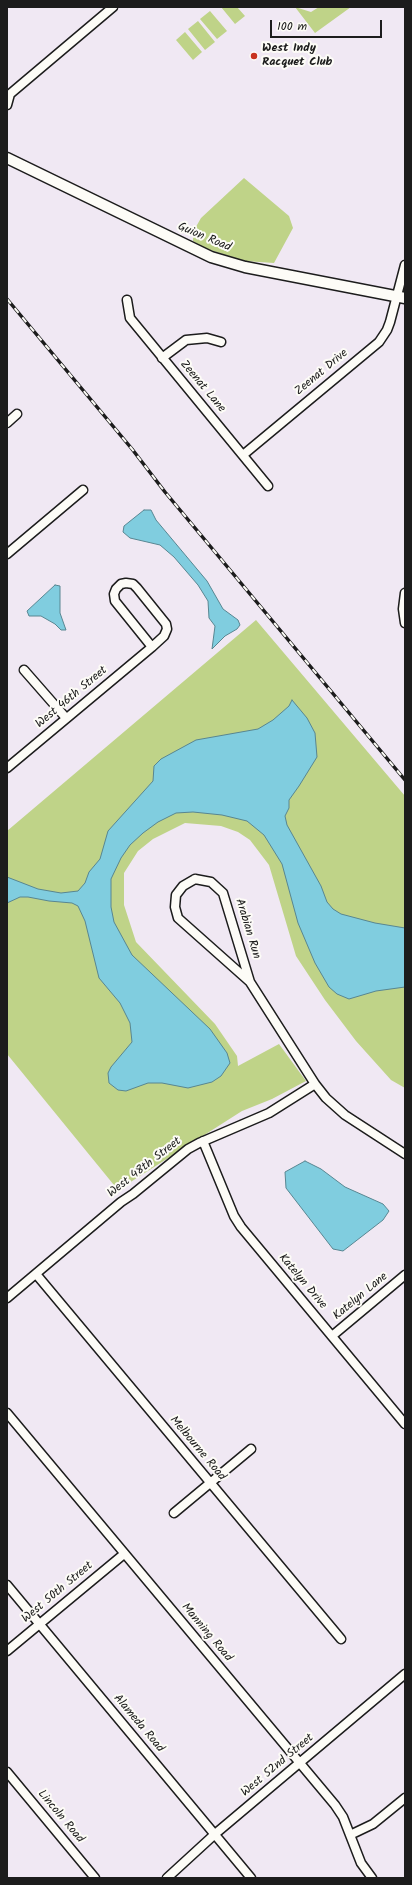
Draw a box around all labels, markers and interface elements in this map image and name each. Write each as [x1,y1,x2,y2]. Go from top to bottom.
scale bar [272,12,384,38]
text: 100 m [277,17,307,36]
place label: West Indy Racquet Club [262,42,332,70]
marker: West Indy Racquet Club [249,51,259,61]
street label: Guion Road [175,220,233,256]
street label: Zeenat Drive [293,347,351,399]
street label: Zeenat Lane [176,358,228,416]
street label: West 46th Street [33,664,111,732]
street label: Arabian Run [231,897,263,961]
street label: West 48th Street [105,1135,185,1201]
street label: Katelyn Drive [275,1251,329,1313]
street label: Katelyn Lane [331,1270,391,1324]
street label: Melbourne Road [166,1414,228,1484]
street label: West 50th Street [20,1559,96,1627]
street label: Manning Road [177,1601,235,1665]
street label: Alameda Road [110,1692,166,1756]
street label: West 52nd Street [239,1731,317,1801]
street label: Lincoln Road [34,1788,86,1846]

